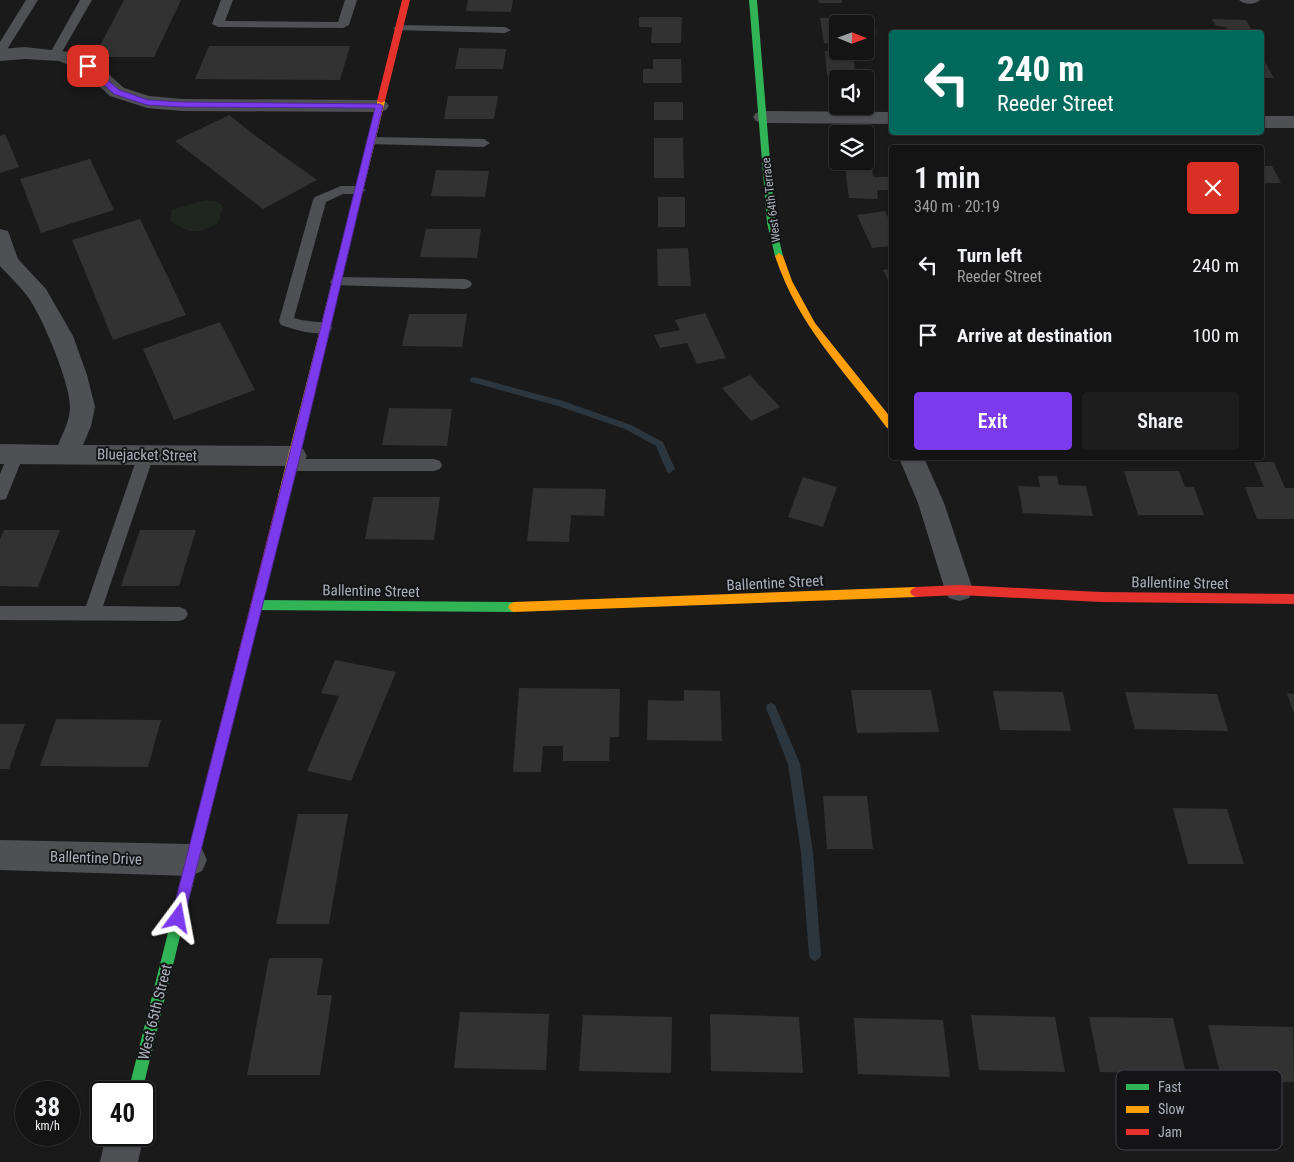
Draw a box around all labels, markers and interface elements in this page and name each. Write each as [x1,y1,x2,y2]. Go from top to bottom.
north arrow [829,15,874,60]
map controls [829,15,874,170]
pin [67,45,109,87]
text: 240 m [997,49,1084,90]
icon: left [914,50,979,115]
icon: arrive [74,52,102,80]
button: sound [829,70,874,115]
text: Reeder Street [997,91,1114,116]
button: layers [829,125,874,170]
street label: West 64th Terrace [759,156,783,243]
text: 1 min [914,160,980,195]
button: close [1187,162,1239,214]
text: 340 m · 20:19 [914,197,1000,216]
text: Turn left [957,244,1022,267]
icon: left [914,251,942,279]
text: 240 m [1192,254,1239,277]
text: Reeder Street [957,267,1042,286]
icon: arrive [914,321,942,349]
text: Arrive at destination [957,324,1112,347]
text: 100 m [1192,324,1239,347]
button: Exit [914,392,1072,450]
button: Share [1082,392,1239,450]
street label: Bluejacket Street [97,445,197,465]
street label: Ballentine Street [726,571,824,595]
street label: Ballentine Street [1131,573,1229,593]
street label: Ballentine Street [322,581,420,601]
street label: Ballentine Drive [50,847,142,869]
position arrow [151,891,203,943]
street label: West 65th Street [134,962,176,1062]
legend [1116,1070,1282,1150]
text: Fast [1158,1079,1182,1095]
speed limit sign: 40 [90,1081,155,1146]
text: 38 [35,1093,60,1122]
text: Slow [1158,1101,1185,1117]
text: km/h [35,1119,60,1133]
text: Jam [1158,1124,1182,1140]

